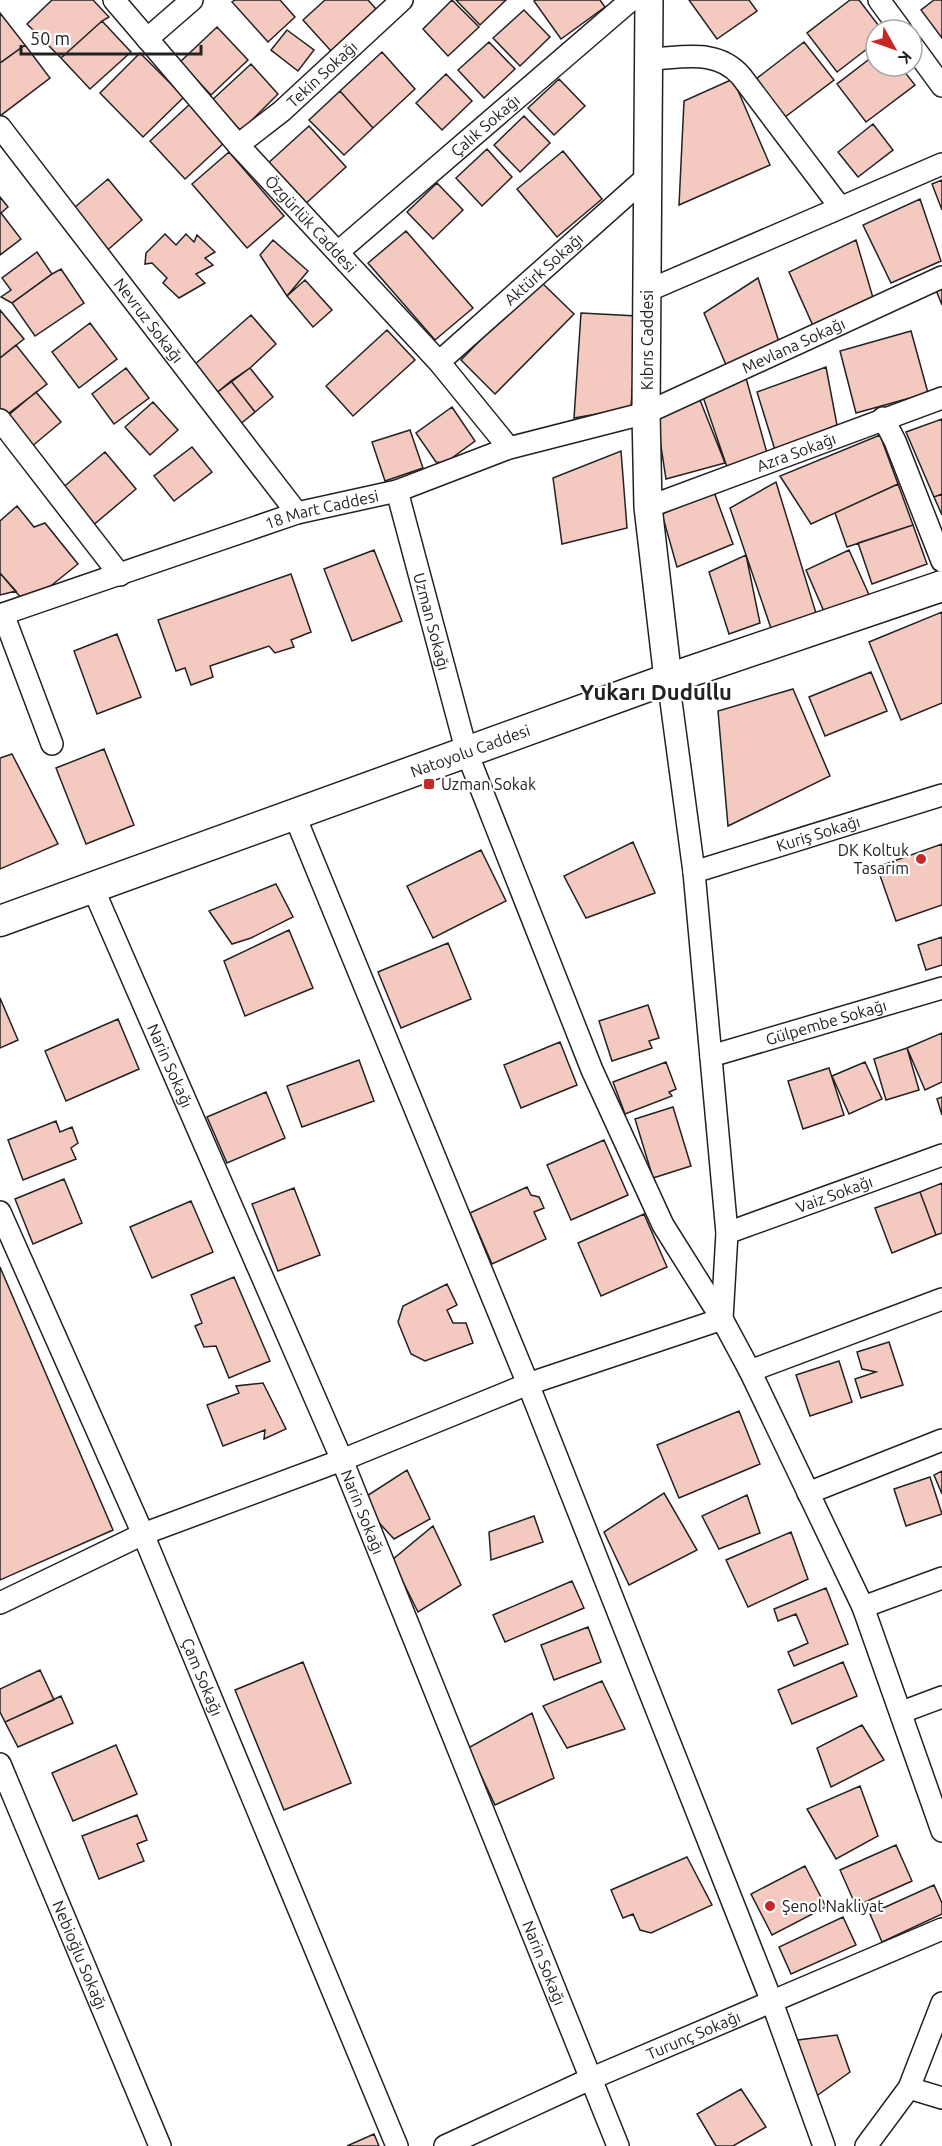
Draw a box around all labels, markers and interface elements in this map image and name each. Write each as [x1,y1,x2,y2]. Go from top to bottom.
scale bar [21,18,201,56]
north arrow [864,18,924,78]
text: 50 m [30,28,70,48]
street label: Tekin Sokağı [283,37,361,111]
text: K [895,48,916,68]
street label: Çalık Sokağı [447,91,523,160]
street label: Özgürlük Caddesi [262,171,360,276]
street label: Aktürk Sokağı [501,229,587,309]
street label: Nevruz Sokağı [111,275,187,366]
street label: Kıbrıs Caddesi [638,290,656,390]
street label: Mevlana Sokağı [739,314,848,377]
street label: Azra Sokağı [754,429,838,475]
street label: 18 Mart Caddesi [263,486,380,532]
street label: Uzman Sokağı [410,571,453,672]
district label: Yukarı Dudullu [580,679,732,704]
street label: Natoyolu Caddesi [408,721,532,781]
place label: Uzman Sokak [441,775,536,793]
marker: Uzman Sokak [422,777,436,791]
street label: Kuriş Sokağı [774,812,862,855]
place label: DK Koltuk Tasarim [838,841,909,877]
marker: DK Koltuk Tasarim [914,852,928,866]
street label: Gülpembe Sokağı [764,996,889,1048]
street label: Narin Sokağı [144,1021,196,1110]
street label: Vaiz Sokağı [793,1172,875,1216]
street label: Narin Sokağı [338,1467,388,1557]
street label: Çam Sokağı [178,1635,226,1719]
place label: Şenol Nakliyat [782,1897,884,1915]
street label: Nebioğlu Sokağı [49,1898,111,2012]
marker: Şenol Nakliyat [763,1899,777,1913]
street label: Narin Sokağı [519,1918,569,2008]
street label: Turunç Sokağı [644,2007,743,2063]

